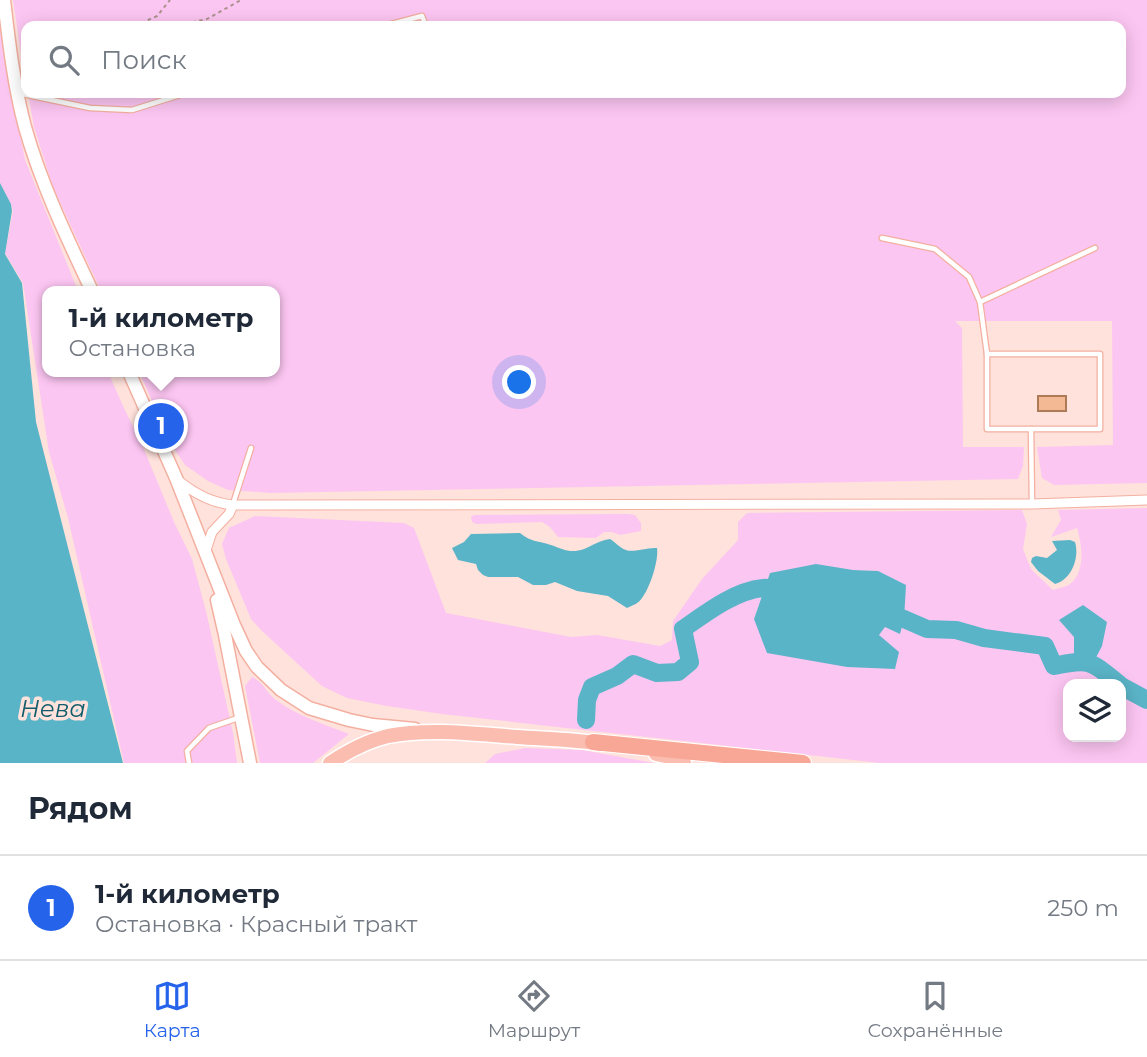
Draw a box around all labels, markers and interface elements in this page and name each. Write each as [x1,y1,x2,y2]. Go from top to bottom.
search box [21,21,1126,98]
icon: search [45,41,83,79]
text: Поиск [101,44,187,76]
popup [42,286,280,377]
text: 1-й километр [69,302,253,334]
text: Остановка [69,334,196,362]
your location [502,365,536,399]
pin: 1 [138,400,184,452]
map controls [1063,679,1126,742]
button: layers [1063,679,1126,742]
water label: Нева [20,694,86,723]
text: Рядом [28,790,133,827]
text: 1-й километр [95,878,280,910]
text: 1 [46,894,56,922]
text: 250 m [1047,894,1119,922]
text: Остановка · Красный тракт [95,910,418,938]
tab: Карта [144,977,200,1042]
tab: Маршрут [488,977,580,1042]
tab: Сохранённые [867,977,1003,1042]

